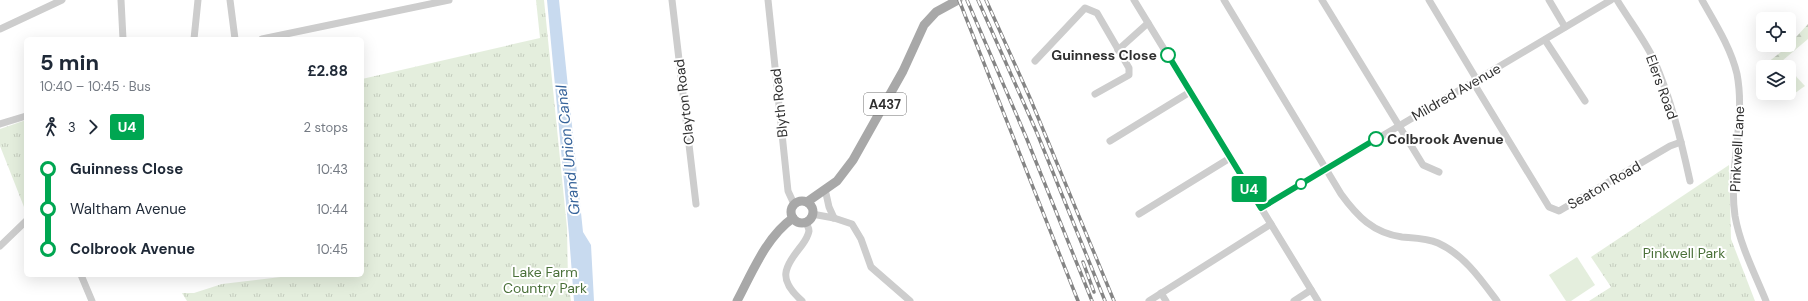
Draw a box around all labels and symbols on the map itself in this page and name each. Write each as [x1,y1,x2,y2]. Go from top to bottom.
place label: Guinness Close [1051,46,1157,64]
marker: Guinness Close [1160,47,1176,63]
street label: Elers Road [1642,52,1682,122]
street label: Clayton Road [670,58,698,146]
street label: Mildred Avenue [1408,59,1504,125]
street label: Blyth Road [766,68,792,138]
water label: Grand Union Canal [551,83,585,216]
road number: A437 [864,93,906,115]
street label: Pinkwell Lane [1726,106,1748,192]
place label: Colbrook Avenue [1387,130,1504,148]
marker: Colbrook Avenue [1368,131,1384,147]
street label: Seaton Road [1564,157,1644,213]
line badge: U4 [1231,176,1267,202]
unlabelled marker [1295,178,1307,190]
park label: Pinkwell Park [1643,244,1725,262]
park label: Lake Farm Country Park [503,263,587,297]

